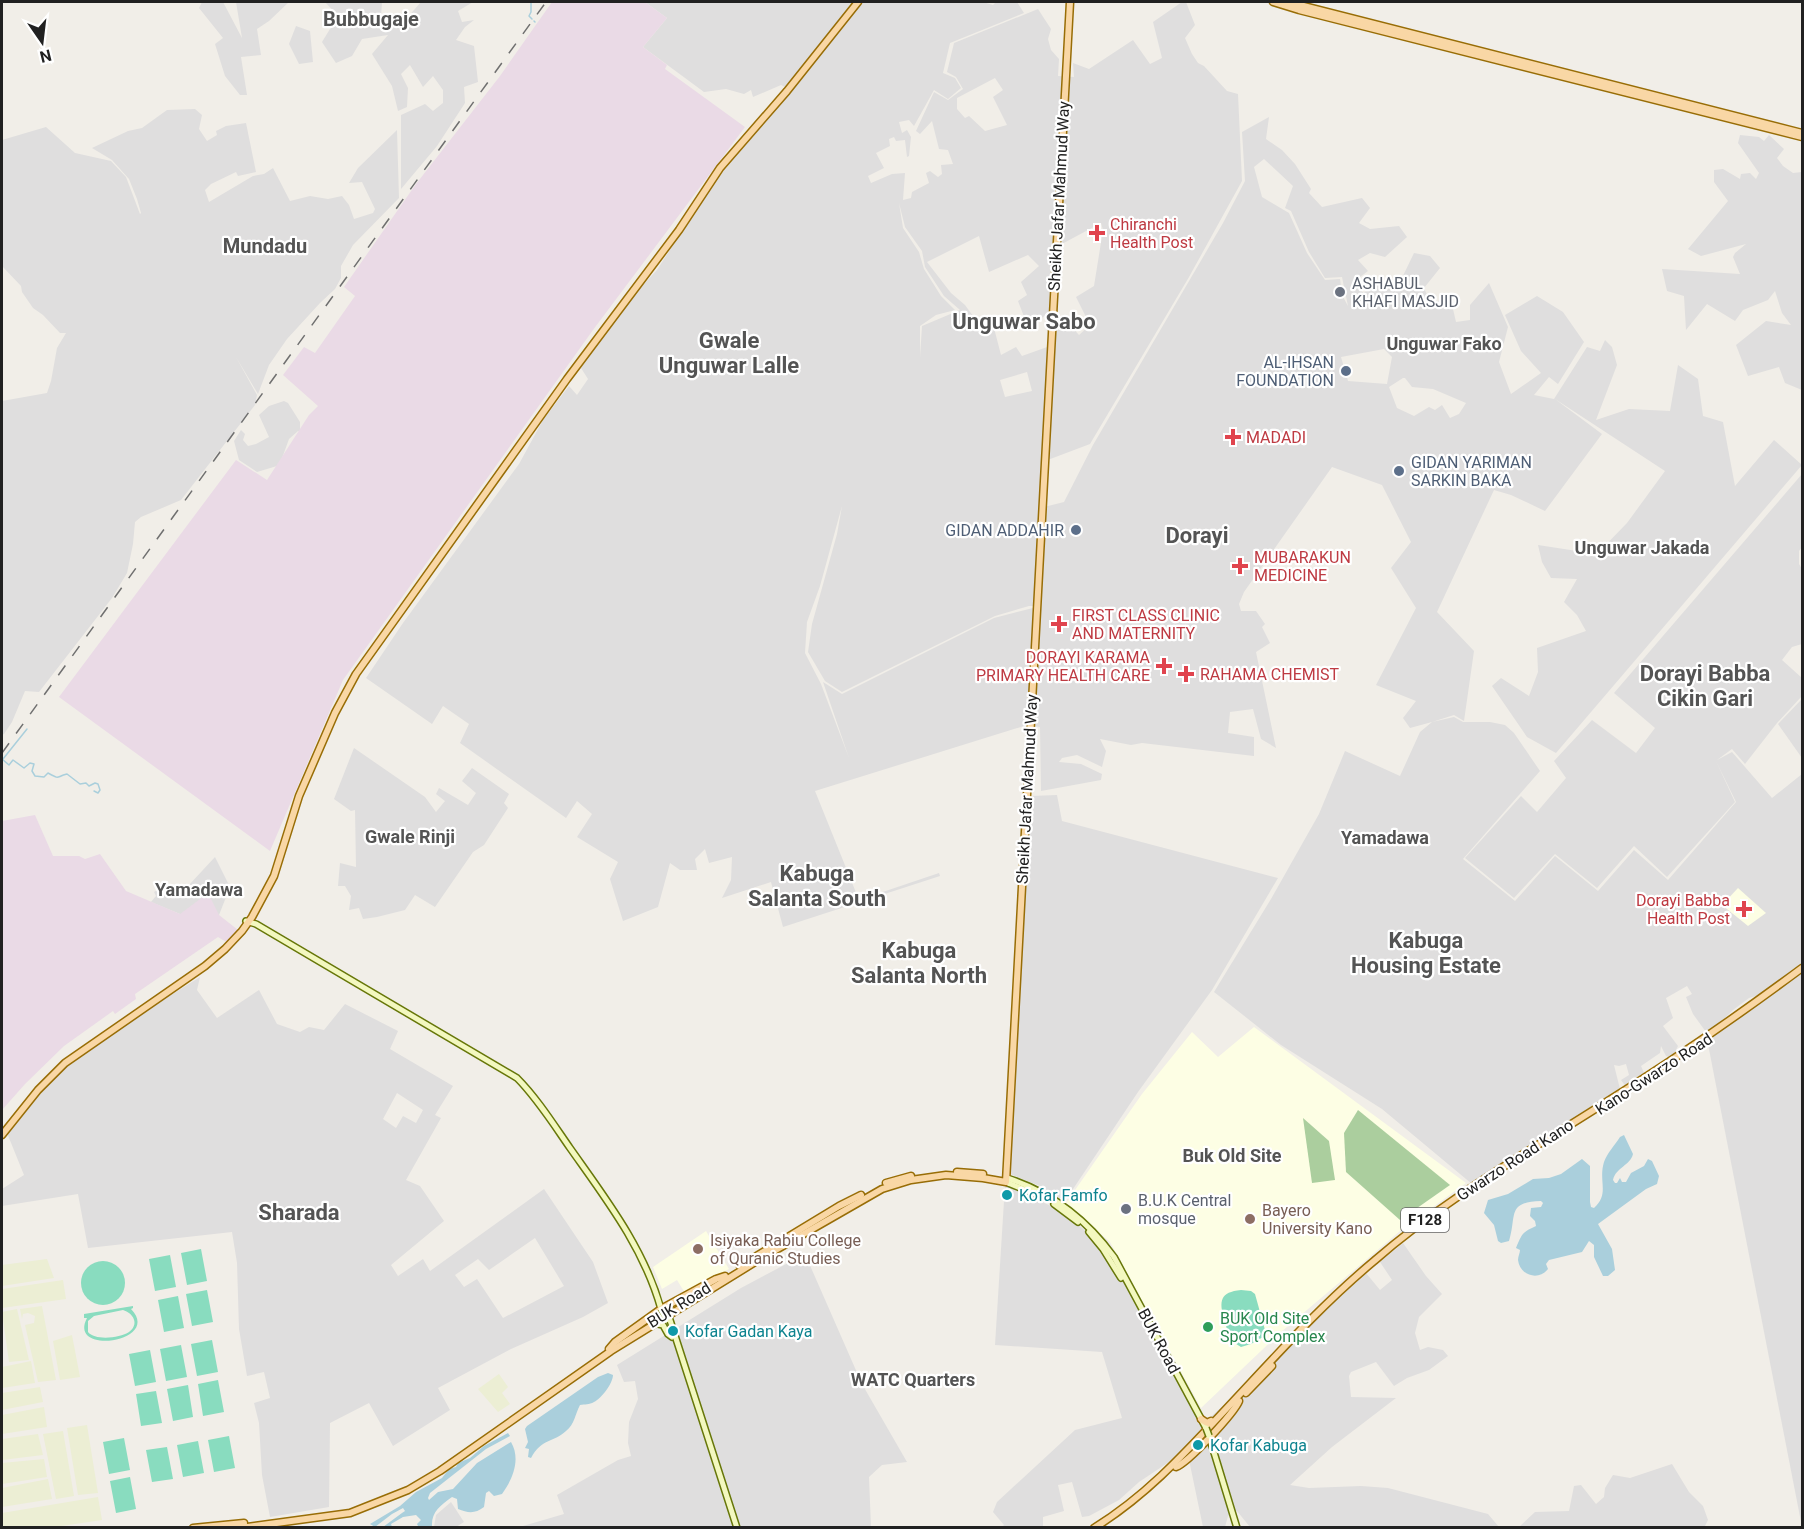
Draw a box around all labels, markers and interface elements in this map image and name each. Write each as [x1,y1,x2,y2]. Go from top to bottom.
district label: Bubbugaje [323,7,419,31]
north arrow [12,12,72,72]
text: N [38,45,53,67]
street label: Sheikh Jafar Mahmud Way [1045,100,1073,291]
place label: Chiranchi Health Post [1110,215,1193,252]
marker: Chiranchi Health Post [1088,224,1106,242]
district label: Mundadu [223,234,307,258]
place label: ASHABUL KHAFI MASJID [1352,274,1459,311]
marker: ASHABUL KHAFI MASJID [1333,285,1347,299]
district label: Unguwar Sabo [952,309,1096,334]
district label: Gwale Unguwar Lalle [659,328,799,378]
district label: Unguwar Fako [1386,333,1502,354]
place label: AL-IHSAN FOUNDATION [1236,353,1334,390]
marker: AL-IHSAN FOUNDATION [1339,364,1353,378]
marker: MADADI [1224,428,1242,446]
place label: MADADI [1246,428,1306,447]
place label: GIDAN YARIMAN SARKIN BAKA [1411,453,1532,490]
marker: GIDAN YARIMAN SARKIN BAKA [1392,464,1406,478]
place label: GIDAN ADDAHIR [945,521,1064,540]
marker: GIDAN ADDAHIR [1069,523,1083,537]
district label: Dorayi [1166,523,1228,548]
district label: Unguwar Jakada [1575,537,1710,558]
place label: MUBARAKUN MEDICINE [1254,548,1351,585]
marker: MUBARAKUN MEDICINE [1231,557,1249,575]
place label: FIRST CLASS CLINIC AND MATERNITY [1072,606,1220,643]
marker: FIRST CLASS CLINIC AND MATERNITY [1050,615,1068,633]
place label: DORAYI KARAMA PRIMARY HEALTH CARE [976,648,1151,685]
marker: DORAYI KARAMA PRIMARY HEALTH CARE [1155,657,1173,675]
district label: Dorayi Babba Cikin Gari [1640,661,1771,711]
marker: RAHAMA CHEMIST [1177,665,1195,683]
place label: RAHAMA CHEMIST [1200,665,1340,684]
street label: Sheikh Jafar Mahmud Way [1013,693,1041,884]
district label: Gwale Rinji [365,826,455,847]
district label: Yamadawa [1341,827,1429,848]
district label: Kabuga Salanta South [748,861,886,911]
district label: Yamadawa [155,879,243,900]
place label: Dorayi Babba Health Post [1636,891,1730,928]
marker: Dorayi Babba Health Post [1735,900,1753,918]
district label: Kabuga Housing Estate [1351,928,1501,978]
district label: Kabuga Salanta North [851,938,987,988]
street label: Kano-Gwarzo Road [1592,1029,1716,1119]
street label: Gwarzo Road Kano [1453,1115,1577,1205]
district label: Buk Old Site [1182,1145,1282,1166]
place label: Kofar Famfo [1019,1186,1108,1205]
marker: Kofar Famfo [1000,1188,1014,1202]
place label: B.U.K Central mosque [1138,1191,1231,1228]
district label: Sharada [258,1200,340,1225]
place label: Bayero University Kano [1262,1201,1372,1238]
marker: B.U.K Central mosque [1119,1202,1133,1216]
road number: F128 [1401,1208,1449,1232]
marker: Bayero University Kano [1243,1212,1257,1226]
place label: Isiyaka Rabiu College of Quranic Studies [710,1231,861,1268]
marker: Isiyaka Rabiu College of Quranic Studies [691,1242,705,1256]
street label: BUK Road [644,1278,714,1332]
street label: BUK Road [1134,1305,1184,1377]
place label: BUK Old Site Sport Complex [1220,1309,1326,1346]
marker: BUK Old Site Sport Complex [1201,1320,1215,1334]
place label: Kofar Gadan Kaya [685,1322,813,1341]
marker: Kofar Gadan Kaya [666,1324,680,1338]
district label: WATC Quarters [851,1369,975,1390]
place label: Kofar Kabuga [1210,1436,1307,1455]
marker: Kofar Kabuga [1191,1438,1205,1452]

